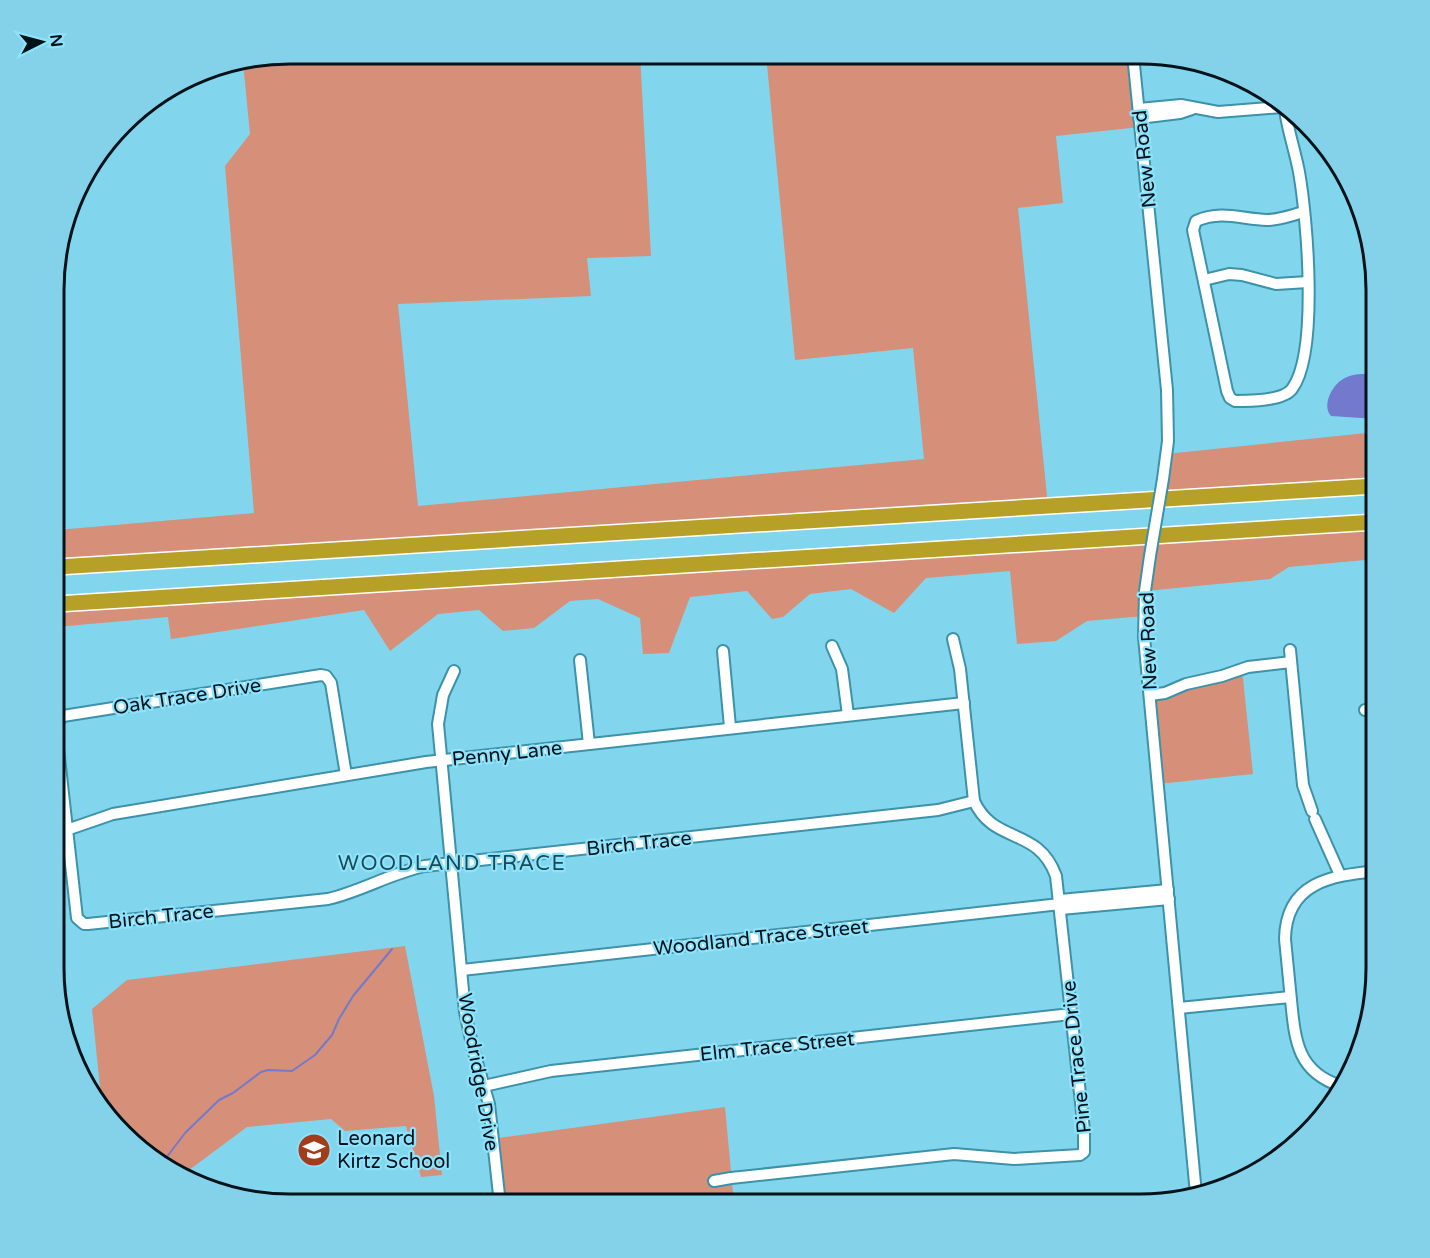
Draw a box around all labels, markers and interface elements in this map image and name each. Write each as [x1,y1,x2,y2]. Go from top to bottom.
north arrow [12,12,72,72]
text: N [45,33,67,48]
street label: New Road [1128,109,1162,209]
street label: New Road [1135,591,1163,691]
street label: Oak Trace Drive [111,673,263,721]
street label: Penny Lane [451,736,563,772]
street label: Birch Trace [585,827,693,861]
district label: WOODLAND TRACE [338,851,566,876]
street label: Birch Trace [107,900,215,934]
street label: Woodland Trace Street [652,915,870,961]
street label: Pine Trace Drive [1057,979,1097,1134]
street label: Woodridge Drive [452,991,504,1153]
street label: Elm Trace Street [699,1027,856,1067]
place label: Leonard Kirtz School [337,1127,450,1174]
school or university icon: Leonard Kirtz School [296,1132,332,1168]

